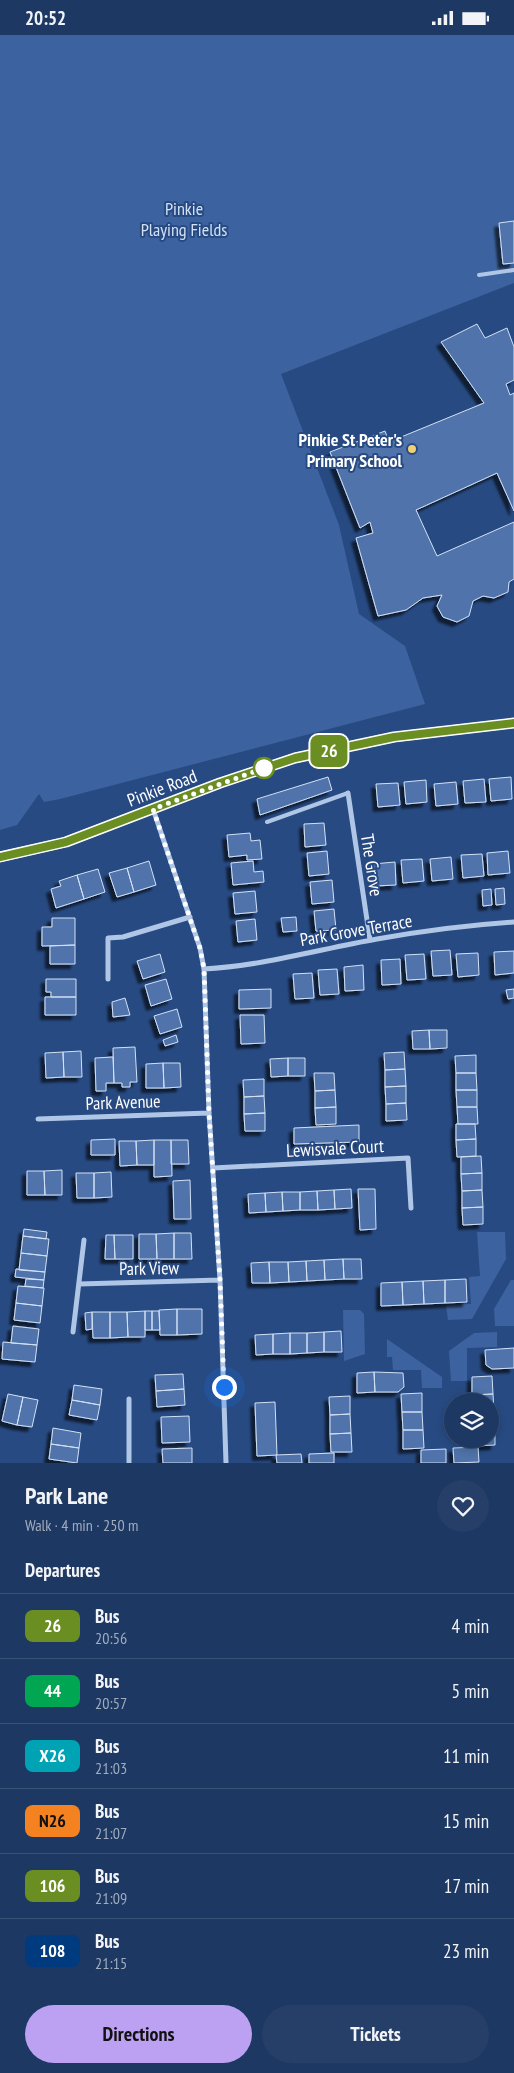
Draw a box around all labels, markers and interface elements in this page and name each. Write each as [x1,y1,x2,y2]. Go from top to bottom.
text: 20:52 [25,6,66,30]
park label: Pinkie Playing Fields [141,197,227,241]
place label: Pinkie St Peter's Primary School [299,428,403,472]
marker: Pinkie St Peter's Primary School [406,443,418,455]
line badge: 26 [306,735,352,767]
text: 26 [320,739,338,762]
unlabelled marker [253,757,275,779]
street label: Pinkie Road [124,764,200,812]
street label: The Grove [356,832,388,898]
street label: Park Grove Terrace [298,909,414,951]
street label: Park Avenue [85,1089,161,1115]
street label: Lewisvale Court [286,1134,385,1162]
street label: Park View [119,1256,179,1280]
your location [212,1375,237,1400]
map controls [444,1393,499,1448]
button: layers [444,1393,499,1448]
text: Park Lane [25,1480,108,1511]
button: heart [437,1480,489,1532]
text: Walk · 4 min · 250 m [25,1515,138,1535]
text: Departures [25,1558,100,1582]
text: Bus [95,1604,119,1628]
text: 26 [44,1614,61,1637]
text: 4 min [452,1614,489,1638]
text: 20:56 [95,1628,127,1648]
text: Bus [95,1669,119,1693]
text: 44 [44,1679,61,1702]
text: 5 min [452,1679,489,1703]
text: 20:57 [95,1693,127,1713]
text: Bus [95,1734,119,1758]
text: X26 [39,1744,66,1767]
text: 11 min [443,1744,489,1768]
text: 21:03 [95,1758,127,1778]
text: Bus [95,1799,119,1823]
text: N26 [39,1809,66,1832]
text: 15 min [443,1809,489,1833]
text: 21:07 [95,1823,127,1843]
text: Bus [95,1864,119,1888]
text: 106 [40,1874,65,1897]
text: 17 min [444,1874,489,1898]
text: 21:09 [95,1888,127,1908]
text: Bus [95,1929,119,1953]
text: 108 [40,1939,65,1962]
text: 23 min [443,1939,489,1963]
text: 21:15 [95,1953,127,1973]
button: Directions [25,2005,252,2063]
button: Tickets [262,2005,489,2063]

